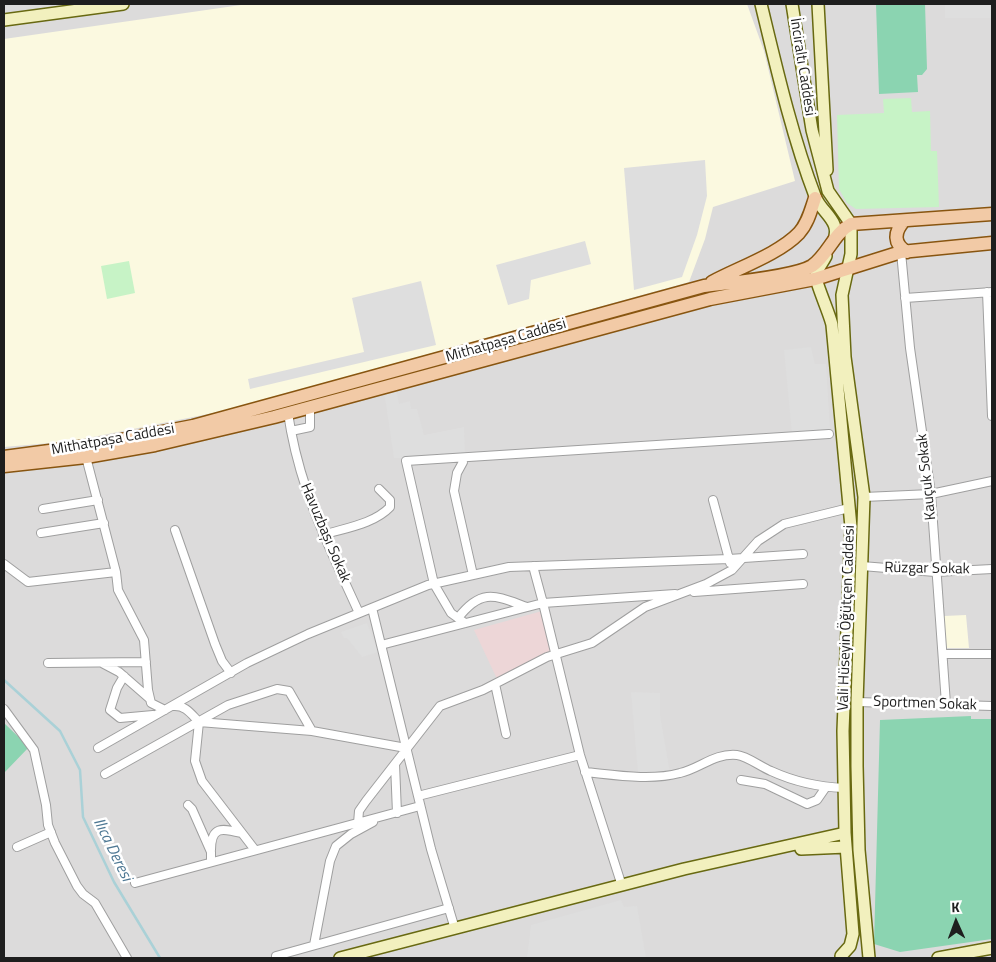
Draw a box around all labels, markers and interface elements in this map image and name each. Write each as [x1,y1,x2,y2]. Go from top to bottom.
street label: İnciraltı Caddesi [785,17,819,117]
street label: Mithatpaşa Caddesi [444,315,568,367]
street label: Mithatpaşa Caddesi [50,420,176,460]
street label: Kauçuk Sokak [914,433,940,521]
street label: Havuzbaşı Sokak [296,481,354,585]
street label: Vali Hüseyin Öğütçen Caddesi [835,525,859,711]
street label: Rüzgar Sokak [884,559,970,579]
street label: Sportmen Sokak [873,693,977,715]
water label: Ilıca Deresi [88,815,136,885]
text: K [951,896,960,917]
north arrow [931,897,981,947]

